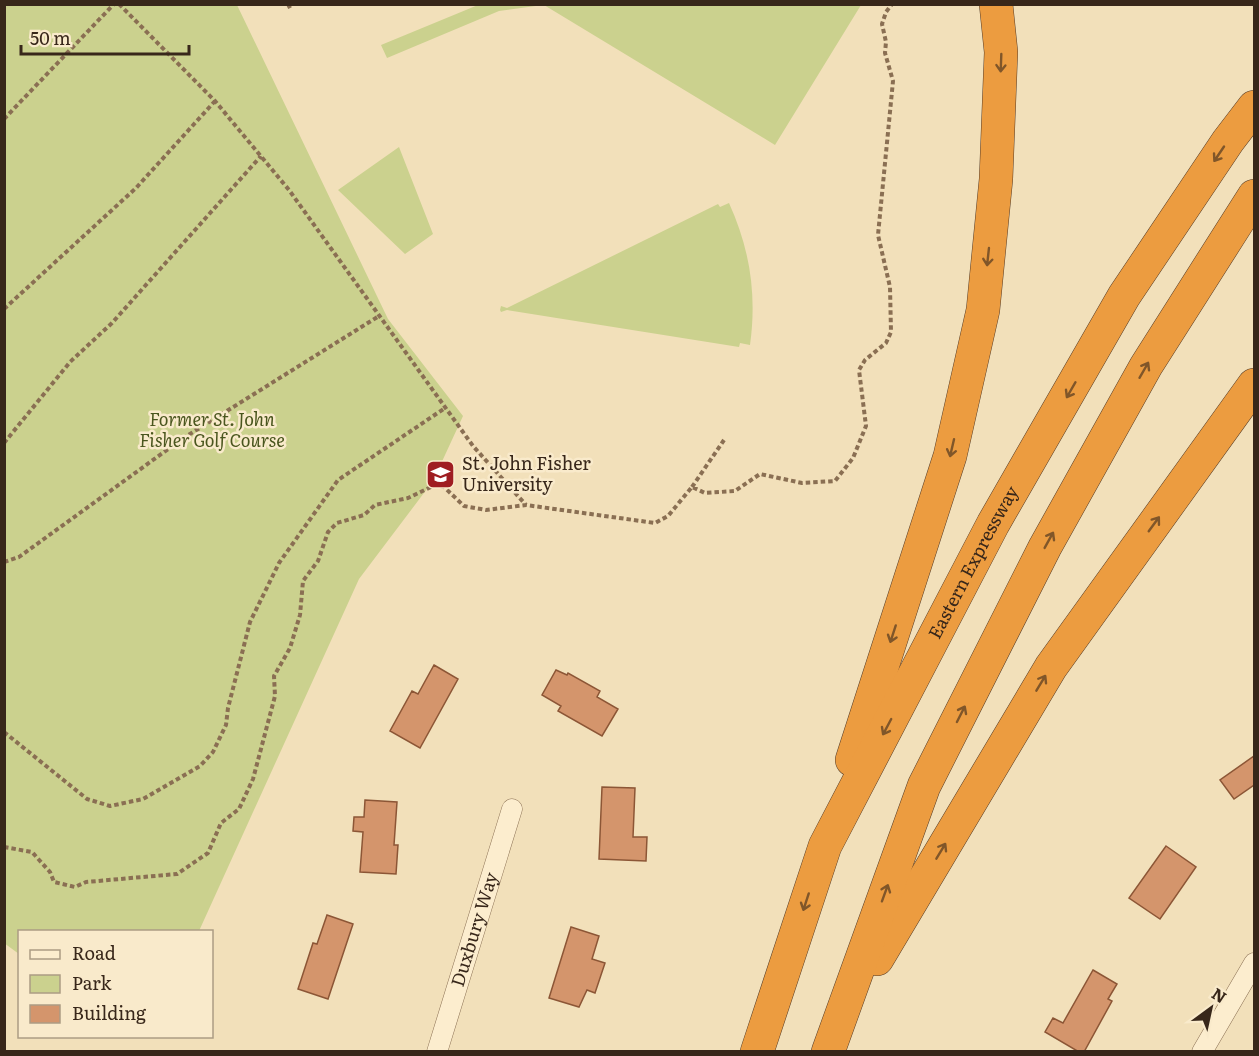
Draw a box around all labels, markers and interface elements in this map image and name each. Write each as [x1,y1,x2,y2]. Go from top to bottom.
scale bar [21,18,189,56]
text: 50 m [30,24,71,51]
one-way arrow [995,52,1006,72]
one-way arrow [1213,145,1225,162]
one-way arrow [982,247,993,267]
one-way arrow [1138,362,1150,379]
one-way arrow [1064,381,1076,398]
park label: Former St. John Fisher Golf Course [139,405,285,453]
one-way arrow [945,439,957,458]
place label: St. John Fisher University [462,449,591,497]
school or university icon: St. John Fisher University [425,458,457,490]
street label: Eastern Expressway [920,480,1025,643]
one-way arrow [1148,517,1160,533]
one-way arrow [1043,532,1055,549]
one-way arrow [887,624,898,643]
one-way arrow [1036,675,1048,692]
one-way arrow [955,705,967,723]
one-way arrow [881,718,892,736]
one-way arrow [936,843,948,860]
street label: Duxbury Way [443,868,504,990]
one-way arrow [880,884,891,903]
one-way arrow [800,892,811,911]
legend [18,930,213,1038]
text: Road [72,939,116,966]
text: Park [72,969,113,996]
north arrow [1181,978,1241,1038]
text: N [1208,981,1232,1008]
text: Building [72,999,147,1026]

